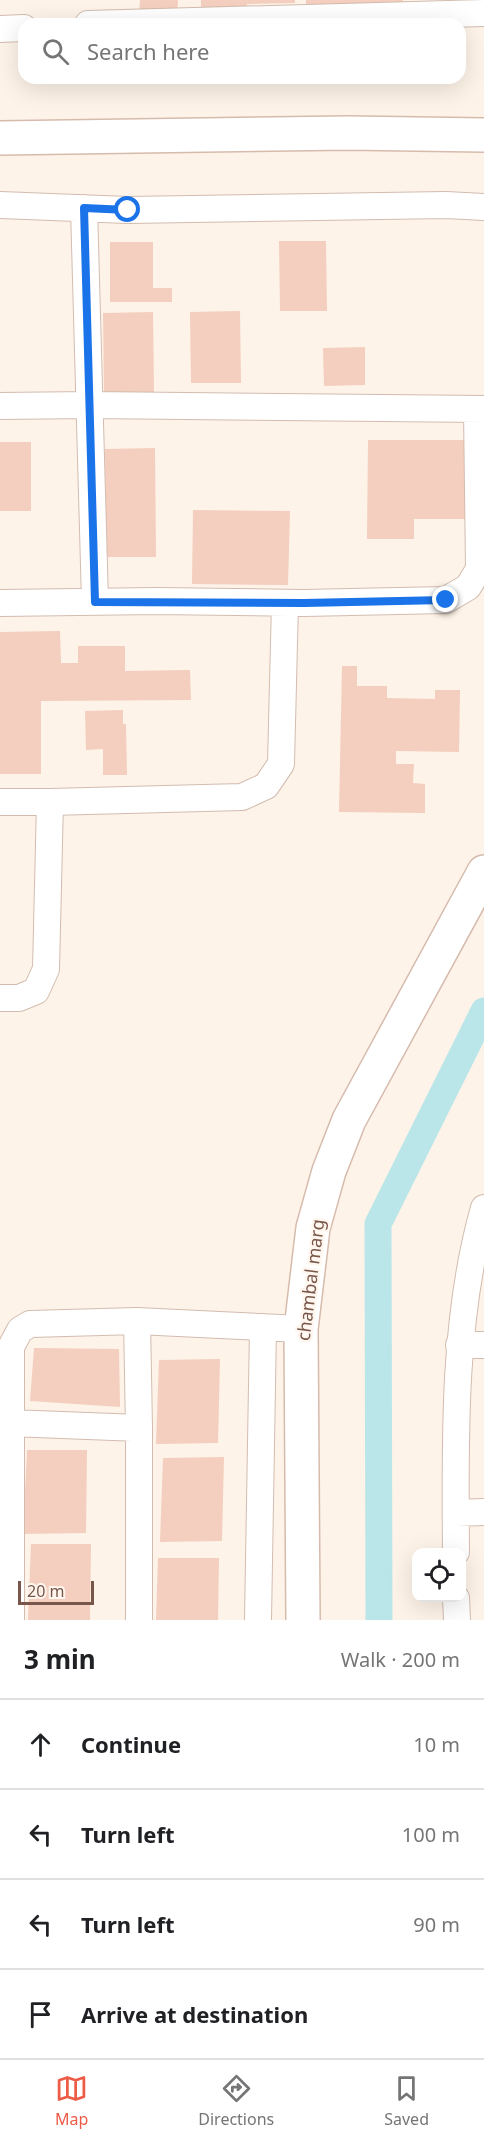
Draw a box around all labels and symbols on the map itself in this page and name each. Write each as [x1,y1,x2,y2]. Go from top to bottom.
route start [114,196,140,222]
route end [432,586,458,612]
street label: chambal marg [291,1218,329,1342]
scale bar [18,1578,94,1606]

